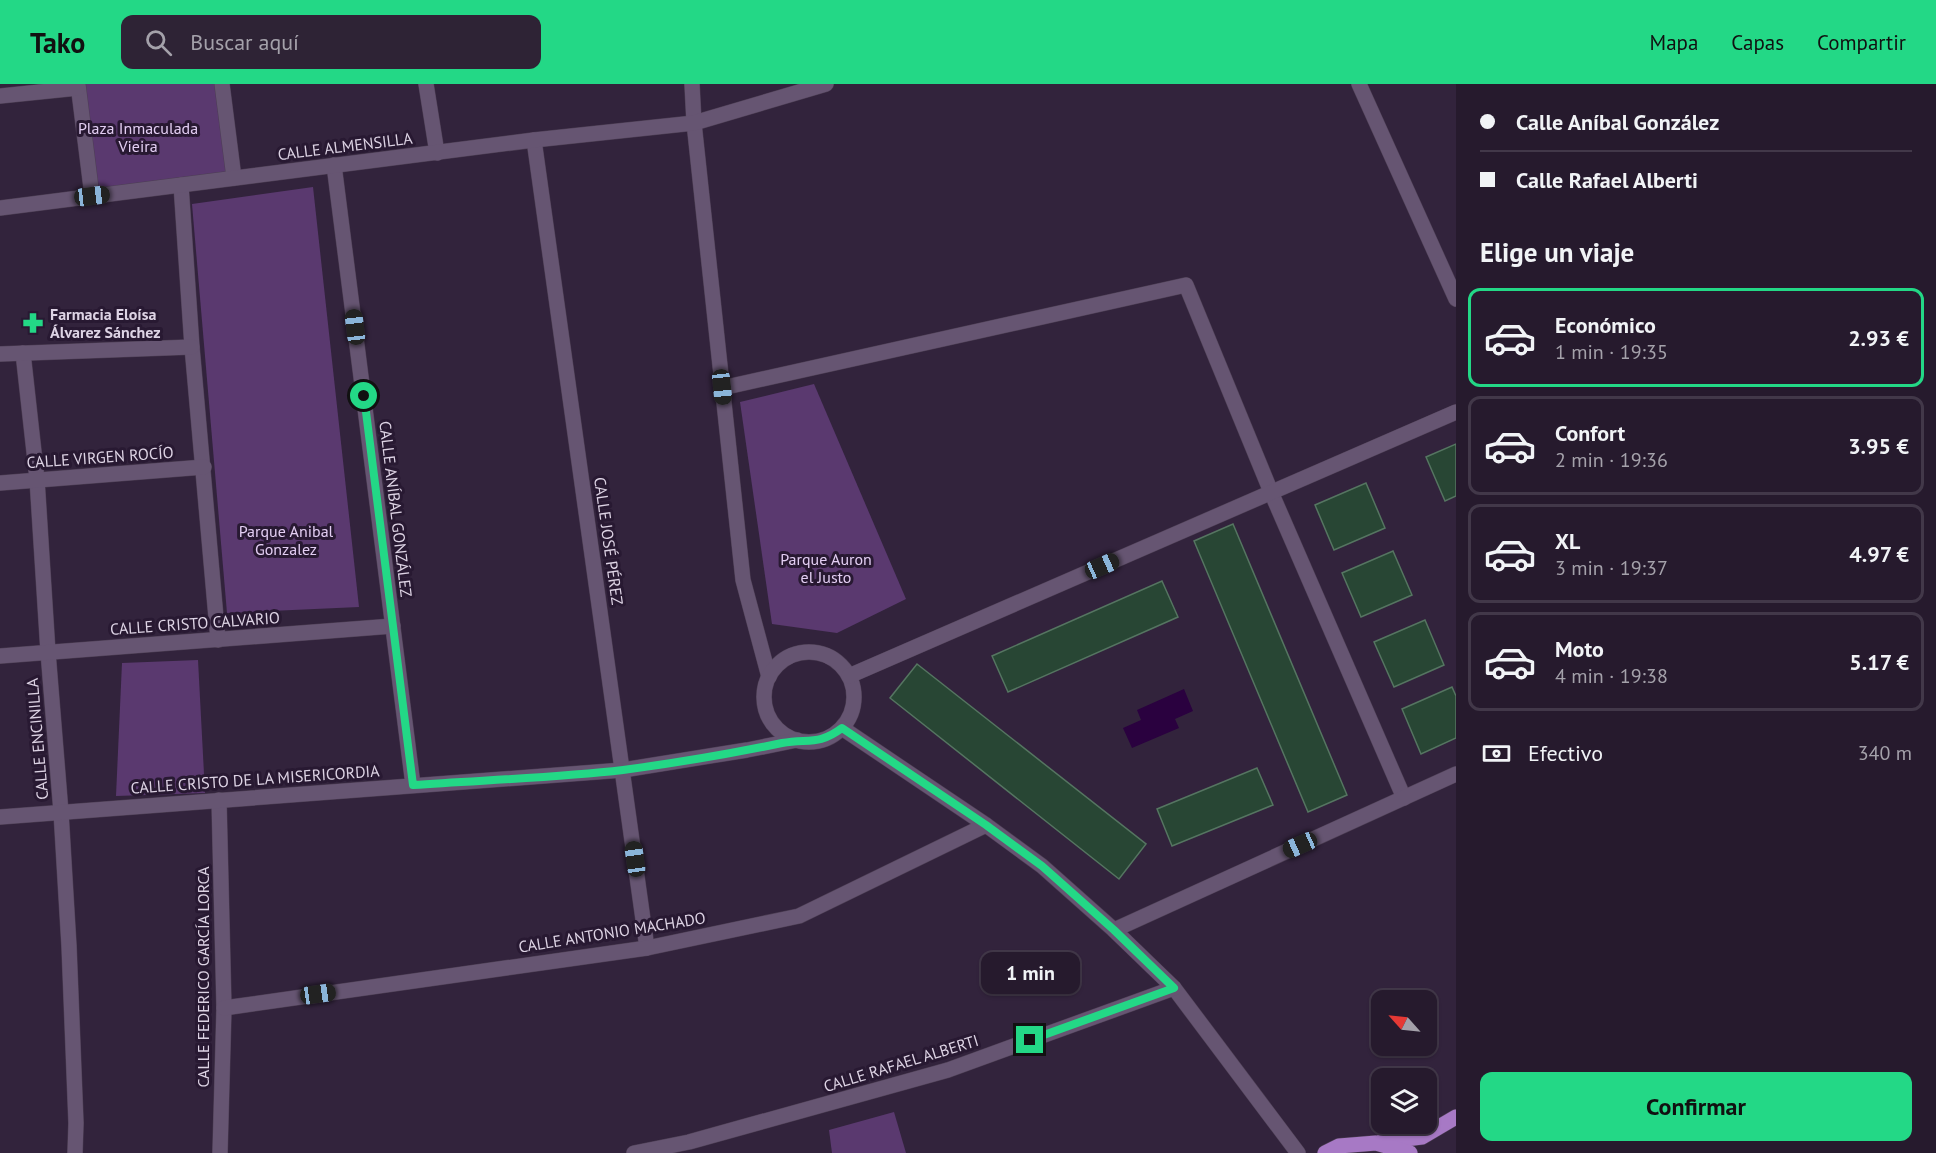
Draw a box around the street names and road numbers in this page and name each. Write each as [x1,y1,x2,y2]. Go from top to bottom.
street label: CALLE ALMENSILLA [276,128,414,164]
street label: CALLE ANÍBAL GONZÁLEZ [375,420,417,598]
street label: CALLE VIRGEN ROCÍO [26,442,174,472]
street label: CALLE JOSÉ PÉREZ [590,476,628,606]
street label: CALLE CRISTO CALVARIO [109,607,281,639]
street label: CALLE ENCINILLA [22,677,52,801]
street label: CALLE CRISTO DE LA MISERICORDIA [130,760,381,798]
street label: CALLE FEDERICO GARCÍA LORCA [193,866,213,1088]
street label: CALLE ANTONIO MACHADO [517,907,707,957]
street label: CALLE RAFAEL ALBERTI [821,1030,981,1096]

